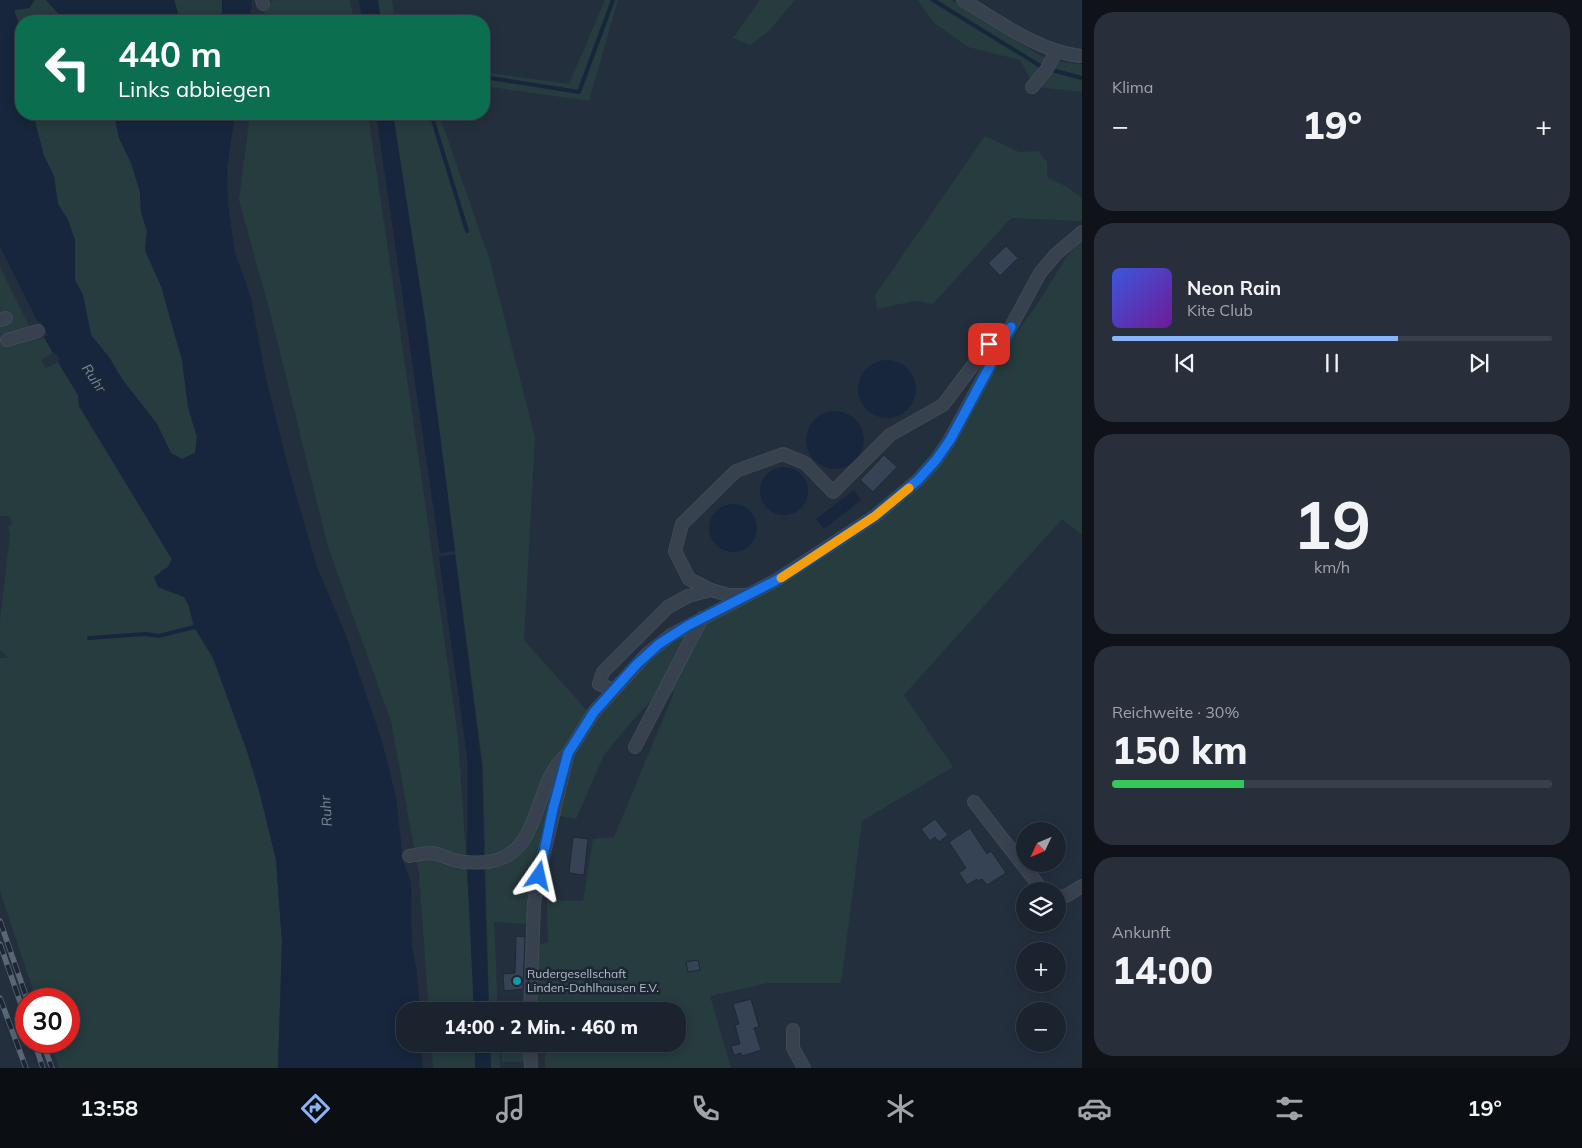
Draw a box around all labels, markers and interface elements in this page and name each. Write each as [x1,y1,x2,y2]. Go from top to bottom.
text: 440 m [118,32,222,76]
icon: left [35,35,100,100]
text: Links abbiegen [118,75,271,103]
text: Klima [1112,77,1153,97]
text: 19° [1302,101,1362,149]
text: − [1112,108,1129,143]
text: + [1535,108,1552,143]
text: Neon Rain [1187,276,1281,300]
text: Kite Club [1187,300,1253,320]
pin [968,323,1010,365]
icon: arrive [975,330,1003,358]
icon: previous [1171,349,1199,377]
icon: pause [1318,349,1346,377]
icon: next [1465,349,1493,377]
water label: Ruhr [78,360,111,397]
text: 19 [1293,484,1371,565]
text: km/h [1314,557,1350,577]
text: Reichweite · 30% [1112,702,1239,722]
text: 150 km [1112,726,1248,774]
water label: Ruhr [316,794,336,827]
north arrow [1016,822,1066,872]
map controls [1016,822,1066,1052]
position arrow [512,849,564,901]
button: layers [1016,882,1066,932]
text: Ankunft [1112,922,1171,942]
button: + [1016,942,1066,992]
text: 14:00 [1112,946,1213,994]
place label: Rudergesellschaft Linden-Dahlhausen E.V. [527,966,659,995]
marker: Rudergesellschaft Linden-Dahlhausen E.V. [511,975,523,987]
speed limit sign: 30 [15,988,80,1053]
button: − [1016,1002,1066,1052]
text: 14:00 · 2 Min. · 460 m [444,1015,638,1039]
icon: directions [298,1091,333,1126]
icon: music [493,1091,528,1126]
icon: phone [688,1091,723,1126]
icon: climate [883,1091,918,1126]
icon: car [1077,1091,1112,1126]
icon: filters [1272,1091,1307,1126]
text: 13:58 [80,1094,138,1122]
text: 19° [1467,1094,1502,1122]

